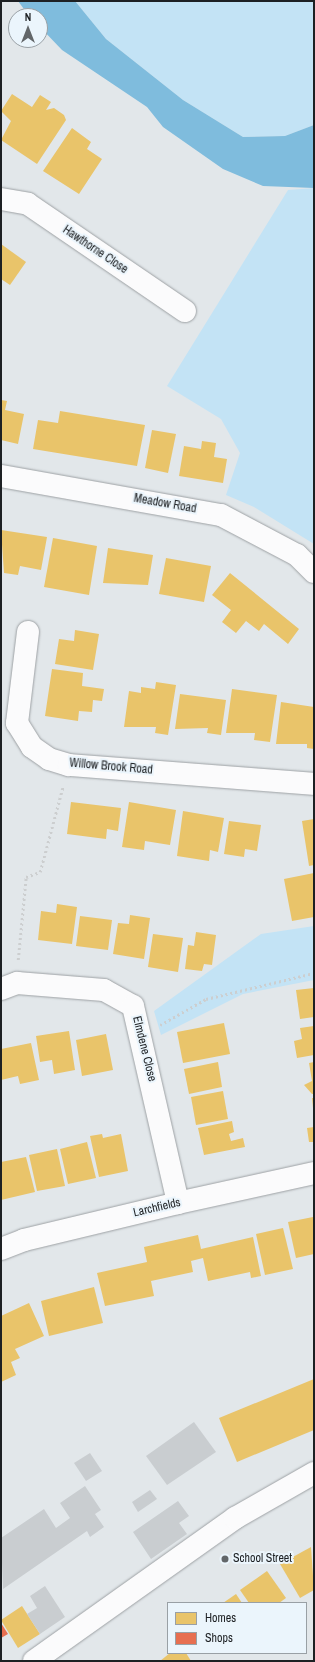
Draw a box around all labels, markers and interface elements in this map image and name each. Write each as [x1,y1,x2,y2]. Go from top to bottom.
north arrow [8,8,48,48]
text: N [25,10,31,24]
street label: Hawthorne Close [60,223,130,277]
street label: Meadow Road [133,491,197,517]
street label: Willow Brook Road [69,756,153,778]
street label: Elmdene Close [129,1015,159,1083]
street label: Larchfields [132,1196,182,1220]
place label: School Street [233,1552,292,1566]
marker: School Street [220,1554,230,1564]
legend [167,1602,307,1654]
text: Homes [205,1610,236,1626]
text: Shops [205,1630,233,1646]

